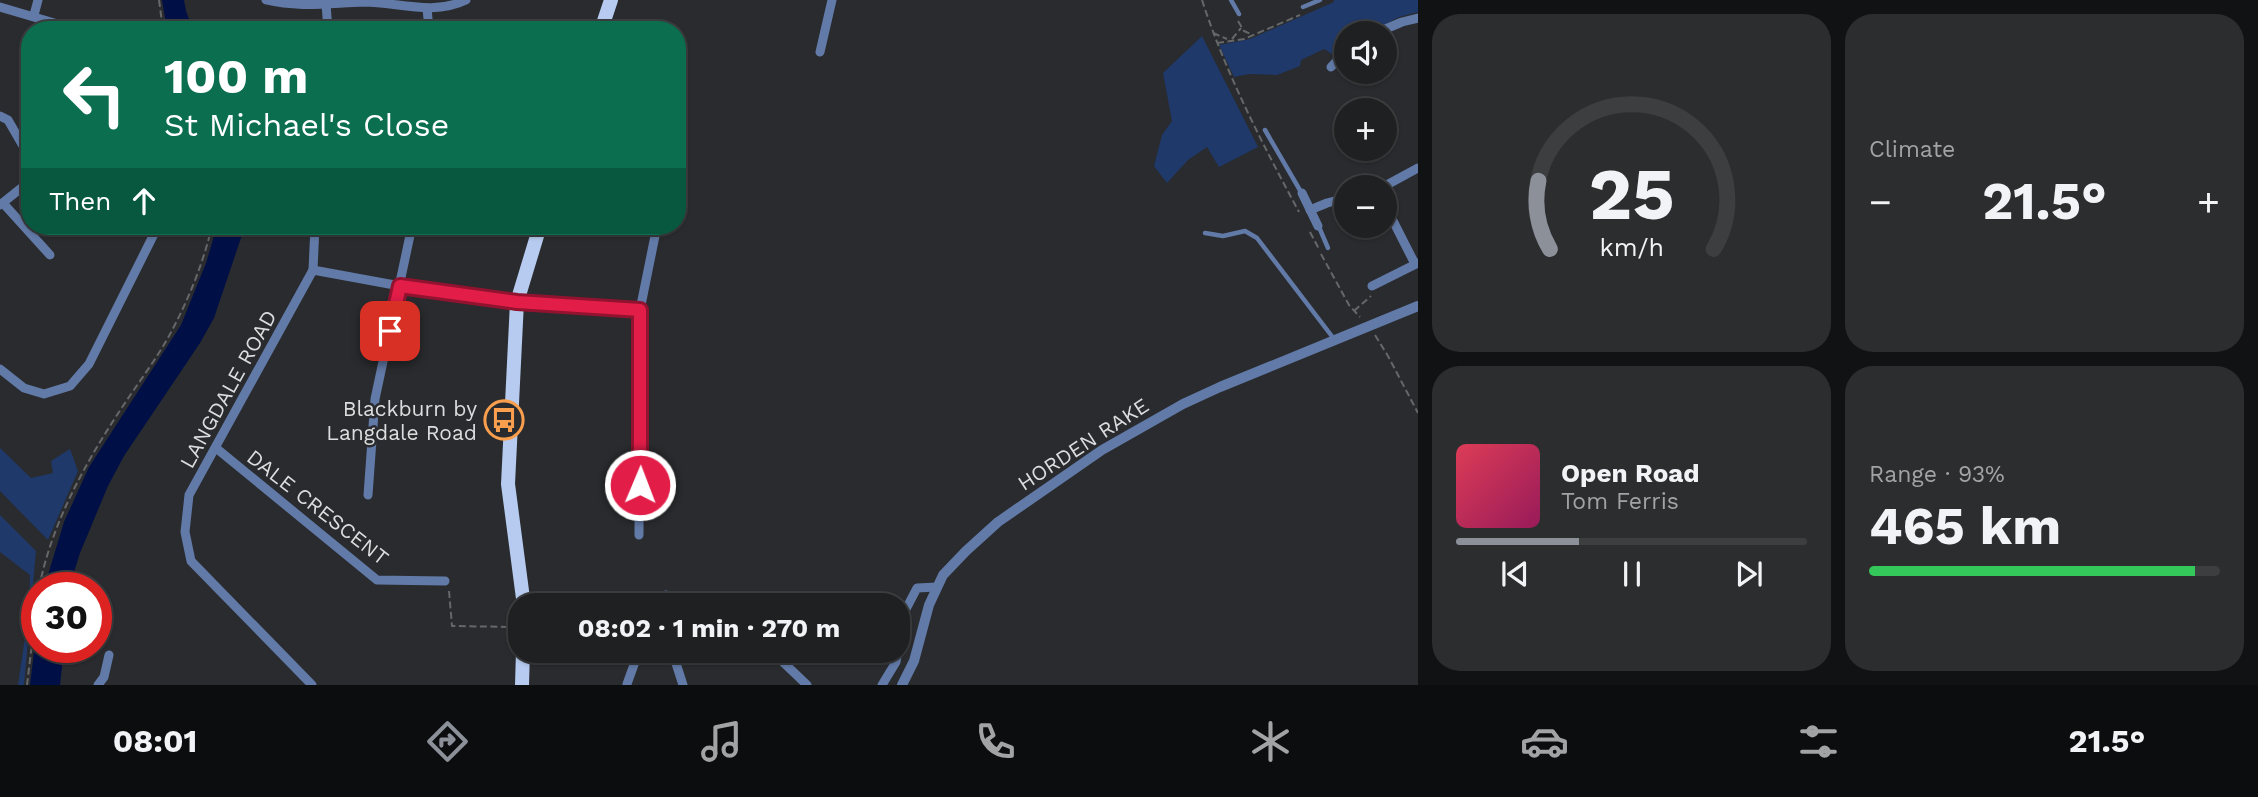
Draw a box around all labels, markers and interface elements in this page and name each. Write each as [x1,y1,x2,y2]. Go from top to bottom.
map controls [1334,21,1397,238]
button: sound [1334,21,1397,84]
text: 100 m [164,47,308,105]
icon: left [49,49,140,140]
button: + [1334,98,1397,161]
text: St Michael's Close [164,106,449,144]
text: Climate [1869,136,1955,163]
text: 25 [1589,151,1674,237]
text: 21.5° [1982,171,2107,232]
button: − [1334,175,1397,238]
text: − [1869,180,1892,224]
text: + [2197,180,2220,224]
icon: ahead [125,182,163,220]
text: Then [49,186,111,216]
text: km/h [1599,233,1664,262]
pin [360,301,420,361]
street label: LANGDALE ROAD [174,306,282,472]
icon: arrive [371,312,409,350]
street label: HORDEN RAKE [1013,392,1153,496]
place label: Blackburn by Langdale Road [326,396,477,445]
bus stop icon: Blackburn by Langdale Road [483,399,525,441]
street label: DALE CRESCENT [242,444,394,570]
position arrow [603,448,677,522]
text: Open Road [1561,458,1699,488]
text: Range · 93% [1869,461,2005,488]
text: Tom Ferris [1561,488,1679,515]
text: 465 km [1869,496,2061,557]
icon: previous [1496,555,1534,593]
icon: pause [1613,555,1651,593]
icon: next [1730,555,1768,593]
speed limit sign: 30 [21,572,112,663]
text: 08:02 · 1 min · 270 m [578,613,840,643]
icon: directions [423,717,472,766]
icon: music [697,717,746,766]
icon: phone [971,717,1020,766]
icon: climate [1246,717,1295,766]
icon: car [1520,717,1569,766]
icon: filters [1794,717,1843,766]
text: 08:01 [113,722,197,760]
text: 21.5° [2069,722,2145,760]

